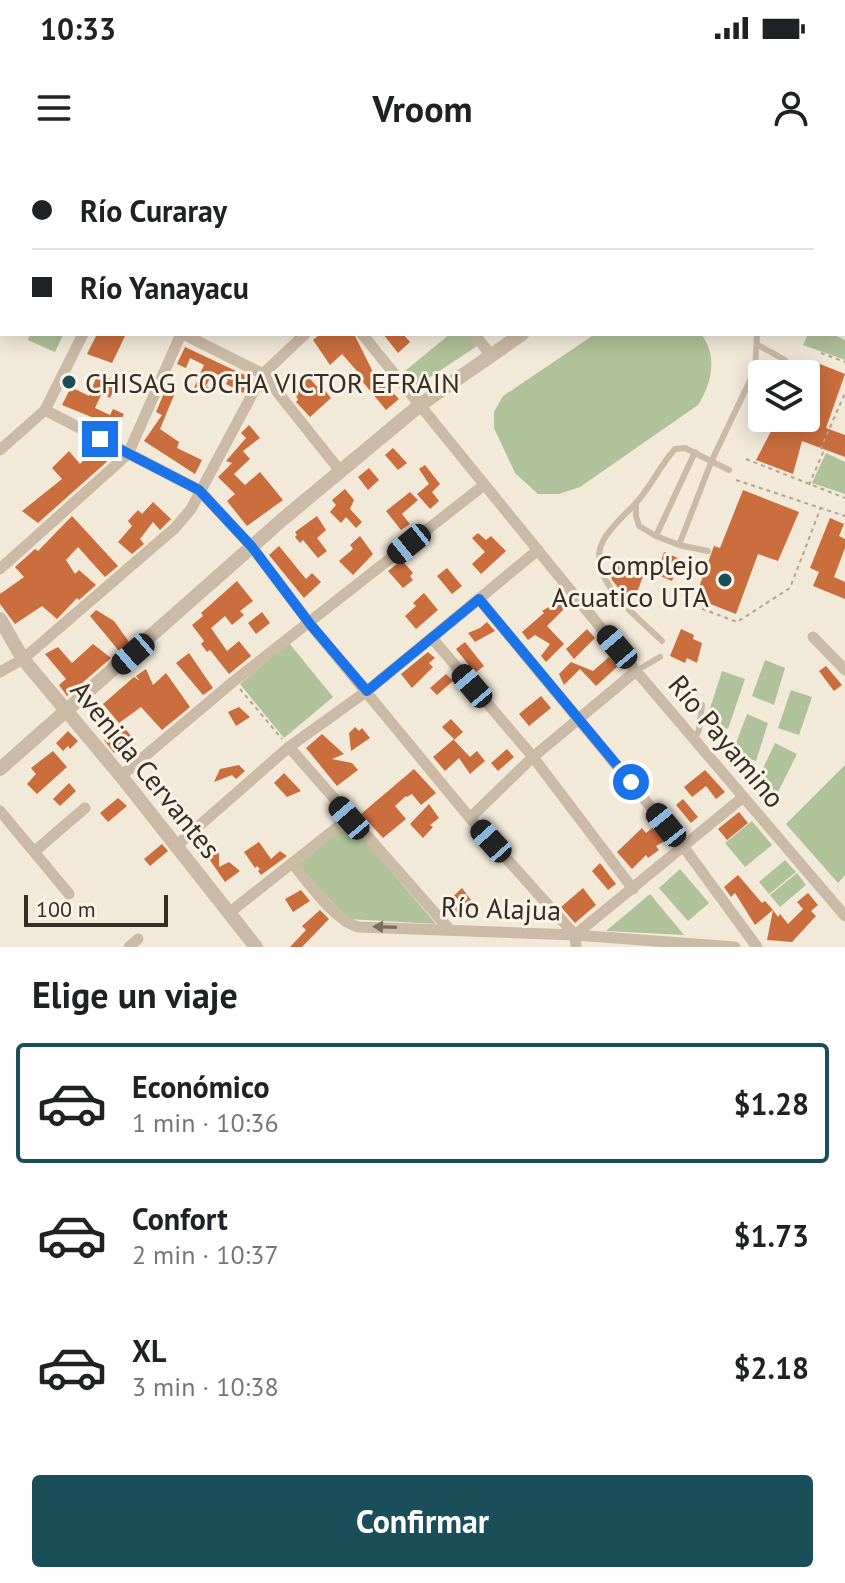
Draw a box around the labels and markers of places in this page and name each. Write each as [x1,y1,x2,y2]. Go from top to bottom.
place label: CHISAG COCHA VICTOR EFRAIN [85,364,460,401]
marker: CHISAG COCHA VICTOR EFRAIN [60,373,78,391]
place label: Complejo Acuatico UTA [552,546,710,615]
marker: Complejo Acuatico UTA [716,571,734,589]

